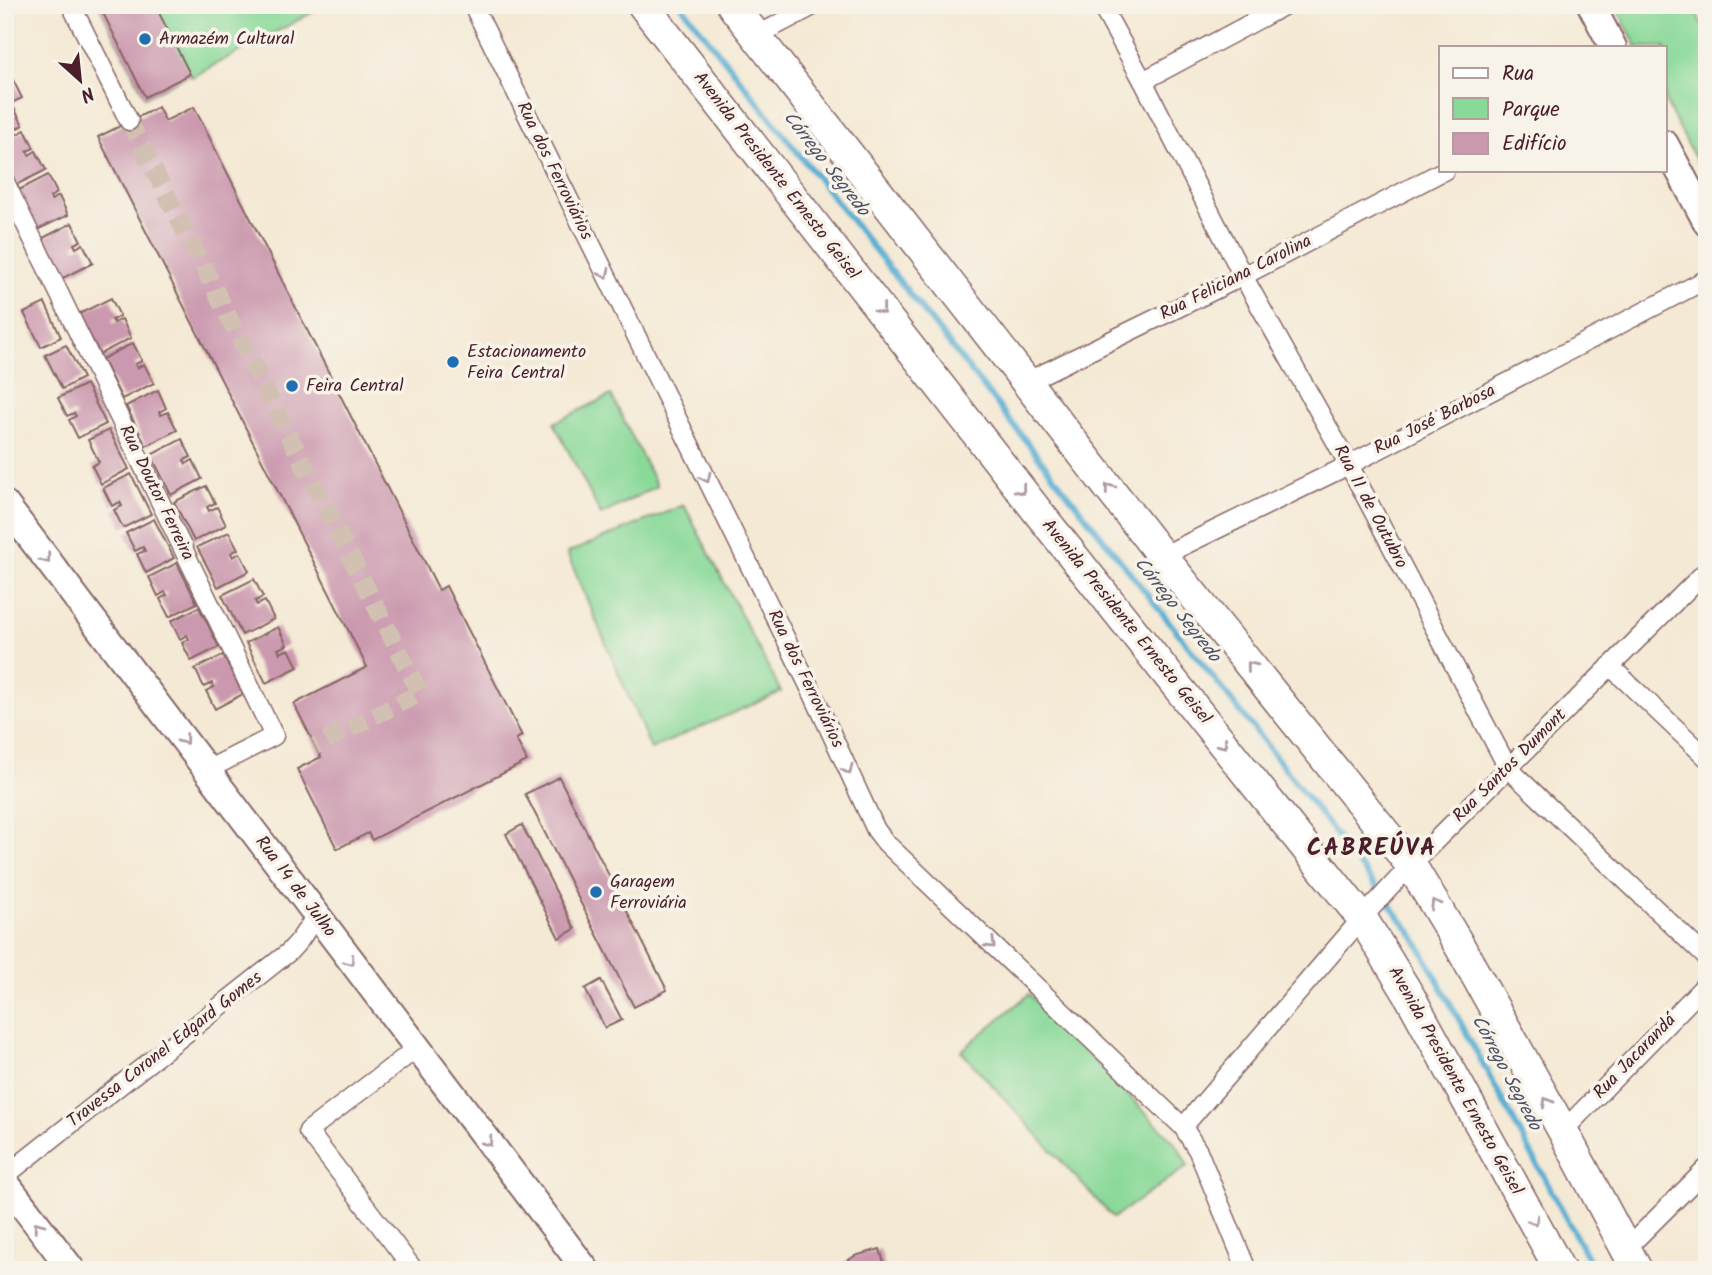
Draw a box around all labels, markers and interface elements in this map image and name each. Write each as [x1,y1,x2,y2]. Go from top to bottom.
place label: Armazém Cultural [159,25,295,54]
marker: Armazém Cultural [137,31,153,47]
north arrow [46,46,116,116]
legend [1439,46,1666,172]
text: Rua [1502,58,1534,91]
street label: Avenida Presidente Ernesto Geisel [685,66,867,287]
text: N [75,77,99,109]
text: Parque [1502,94,1560,127]
street label: Rua dos Ferroviários [508,97,600,245]
water label: Córrego Segredo [775,105,878,224]
text: Edifício [1502,128,1567,161]
street label: Rua Feliciana Carolina [1155,227,1317,329]
one-way arrow [597,267,611,279]
one-way arrow [872,303,885,315]
place label: Estacionamento Feira Central [467,338,586,388]
marker: Estacionamento Feira Central [445,354,461,370]
place label: Feira Central [306,372,404,401]
street label: Rua José Barbosa [1369,377,1501,463]
marker: Feira Central [284,378,300,394]
street label: Rua Doutor Ferreira [111,420,201,566]
street label: Rua 11 de Outubro [1325,440,1415,574]
one-way arrow [697,471,711,483]
one-way arrow [1012,482,1025,495]
one-way arrow [1104,483,1117,496]
street label: Avenida Presidente Ernesto Geisel [1034,513,1219,732]
one-way arrow [38,551,51,563]
water label: Córrego Segredo [1126,551,1229,670]
street label: Rua dos Ferroviários [759,605,851,753]
one-way arrow [1246,662,1259,674]
street label: Rua Santos Dumont [1446,701,1575,830]
one-way arrow [175,732,188,745]
one-way arrow [1215,737,1228,749]
one-way arrow [840,763,854,776]
district label: CABREÚVA [1307,829,1437,868]
street label: Rua 14 de Julho [247,830,343,944]
place label: Garagem Ferroviária [610,868,687,918]
marker: Garagem Ferroviária [588,884,604,900]
one-way arrow [1430,898,1443,911]
one-way arrow [983,935,996,948]
one-way arrow [342,953,355,965]
street label: Avenida Presidente Ernesto Geisel [1380,961,1530,1201]
street label: Travessa Coronel Edgard Gomes [61,964,269,1136]
street label: Rua Jacarandá [1586,1006,1685,1107]
water label: Córrego Segredo [1463,1010,1550,1137]
one-way arrow [1542,1097,1555,1109]
one-way arrow [480,1134,493,1146]
one-way arrow [1525,1214,1539,1226]
one-way arrow [34,1221,47,1234]

